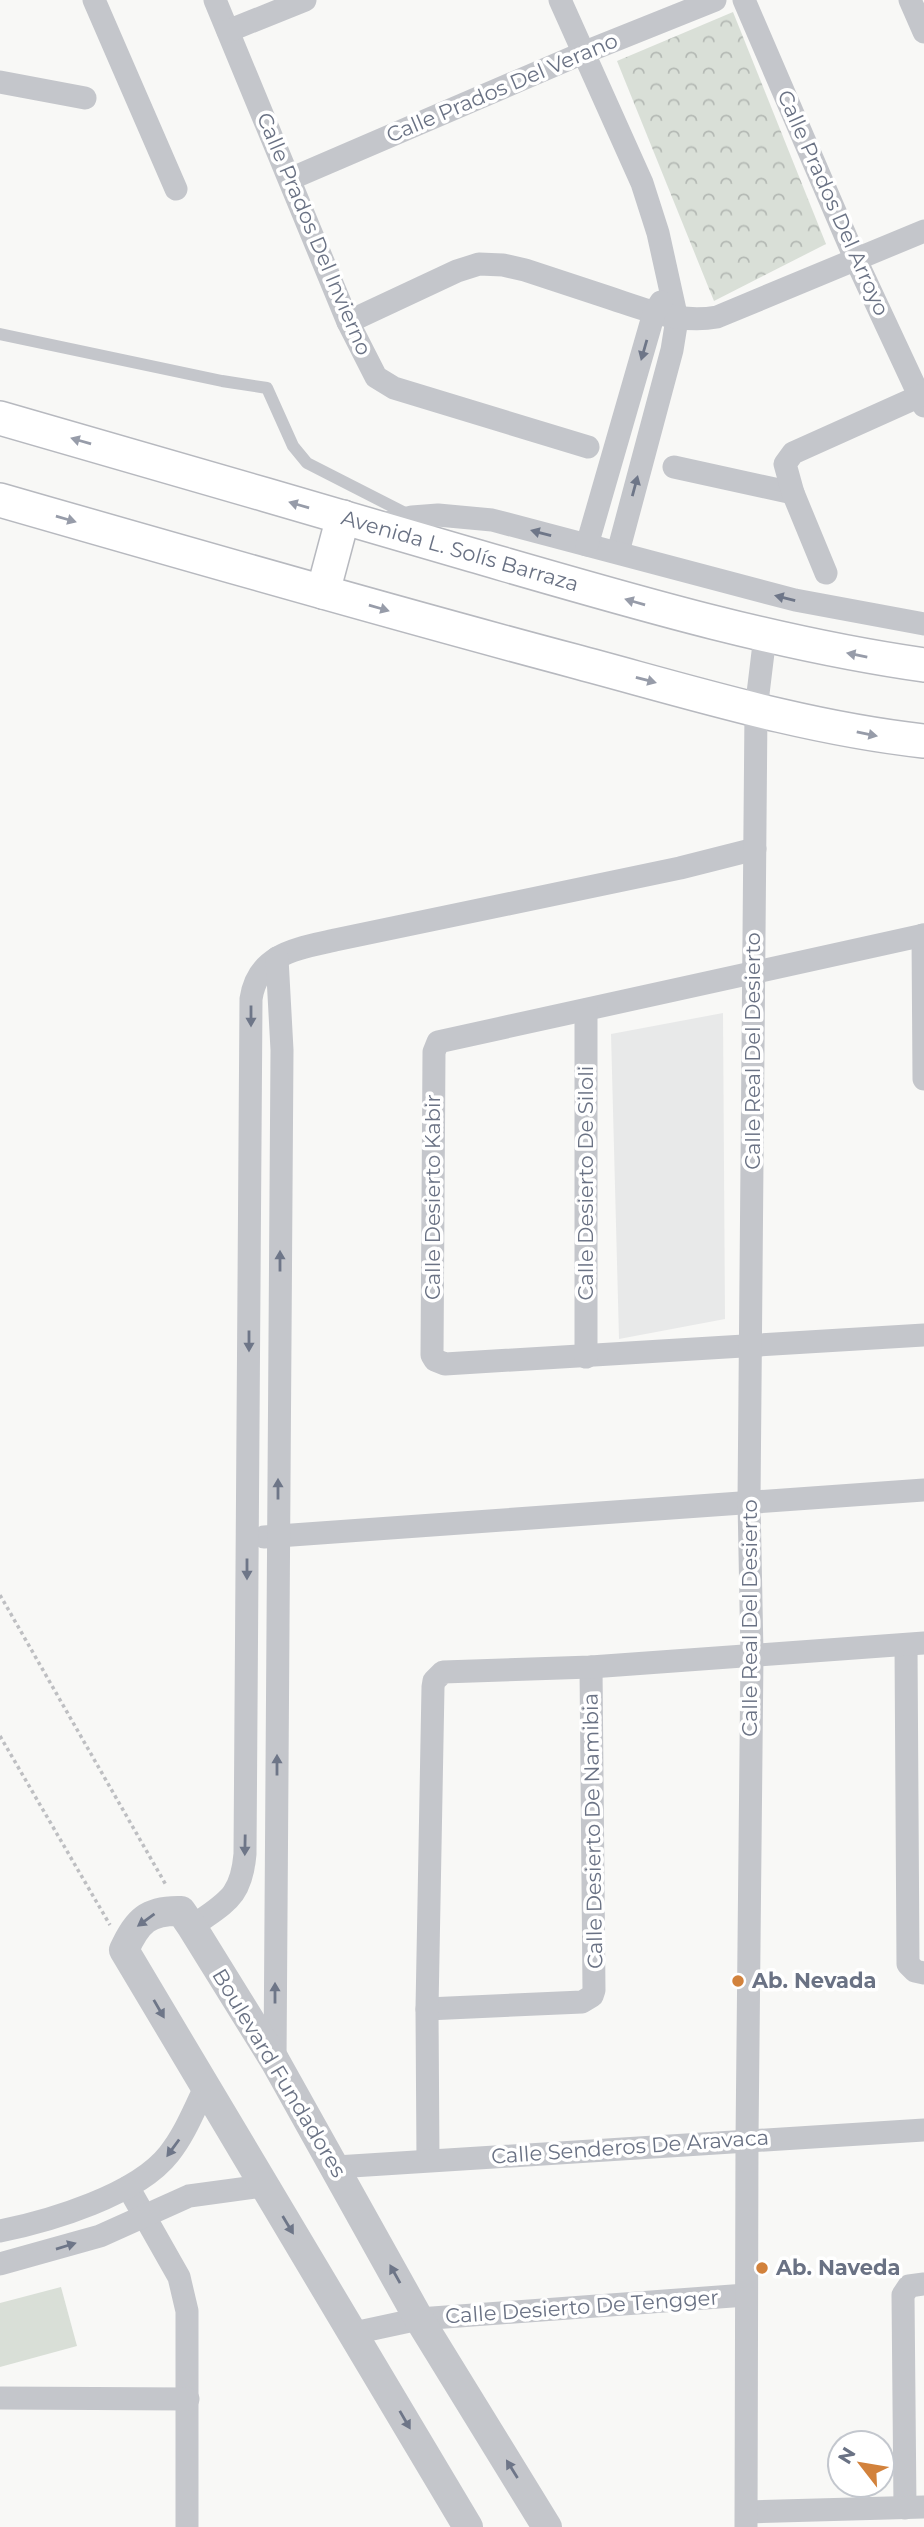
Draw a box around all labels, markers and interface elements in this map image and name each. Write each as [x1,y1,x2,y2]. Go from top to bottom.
street label: Calle Prados Del Verano [382,27,621,148]
street label: Calle Prados Del Arroyo [772,86,895,319]
street label: Calle Prados Del Invierno [252,109,377,359]
one-way arrow [638,339,648,360]
one-way arrow [70,436,91,446]
one-way arrow [631,475,641,496]
one-way arrow [288,499,309,509]
street label: Avenida L. Solís Barraza [339,505,582,596]
one-way arrow [55,514,76,524]
one-way arrow [530,527,552,538]
one-way arrow [774,592,796,603]
one-way arrow [625,597,646,607]
one-way arrow [369,603,390,613]
one-way arrow [846,649,868,660]
one-way arrow [635,675,657,686]
one-way arrow [856,728,878,739]
street label: Calle Real Del Desierto [740,932,765,1170]
one-way arrow [245,1005,256,1027]
street label: Calle Desierto De Siloli [573,1066,598,1300]
street label: Calle Desierto Kabir [420,1094,445,1300]
one-way arrow [274,1250,286,1272]
one-way arrow [243,1331,255,1353]
one-way arrow [272,1477,284,1499]
street label: Calle Real Del Desierto [737,1499,762,1737]
one-way arrow [241,1558,253,1580]
street label: Calle Desierto De Namibia [578,1693,607,1969]
one-way arrow [271,1754,282,1776]
one-way arrow [239,1835,251,1857]
one-way arrow [137,1913,155,1927]
street label: Boulevard Fundadores [207,1964,352,2182]
place label: Ab. Nevada [751,1968,877,1993]
marker: Ab. Nevada [730,1973,746,1989]
one-way arrow [269,1981,281,2003]
one-way arrow [153,1999,165,2018]
street label: Calle Senderos De Aravaca [490,2124,770,2169]
one-way arrow [167,2139,181,2157]
one-way arrow [281,2216,294,2235]
one-way arrow [55,2240,76,2250]
place label: Ab. Naveda [775,2255,901,2280]
marker: Ab. Naveda [754,2260,770,2276]
one-way arrow [389,2264,400,2284]
street label: Calle Desierto De Tengger [444,2284,719,2329]
one-way arrow [398,2411,411,2430]
north arrow [826,2429,896,2499]
text: N [833,2443,861,2468]
one-way arrow [505,2459,518,2478]

